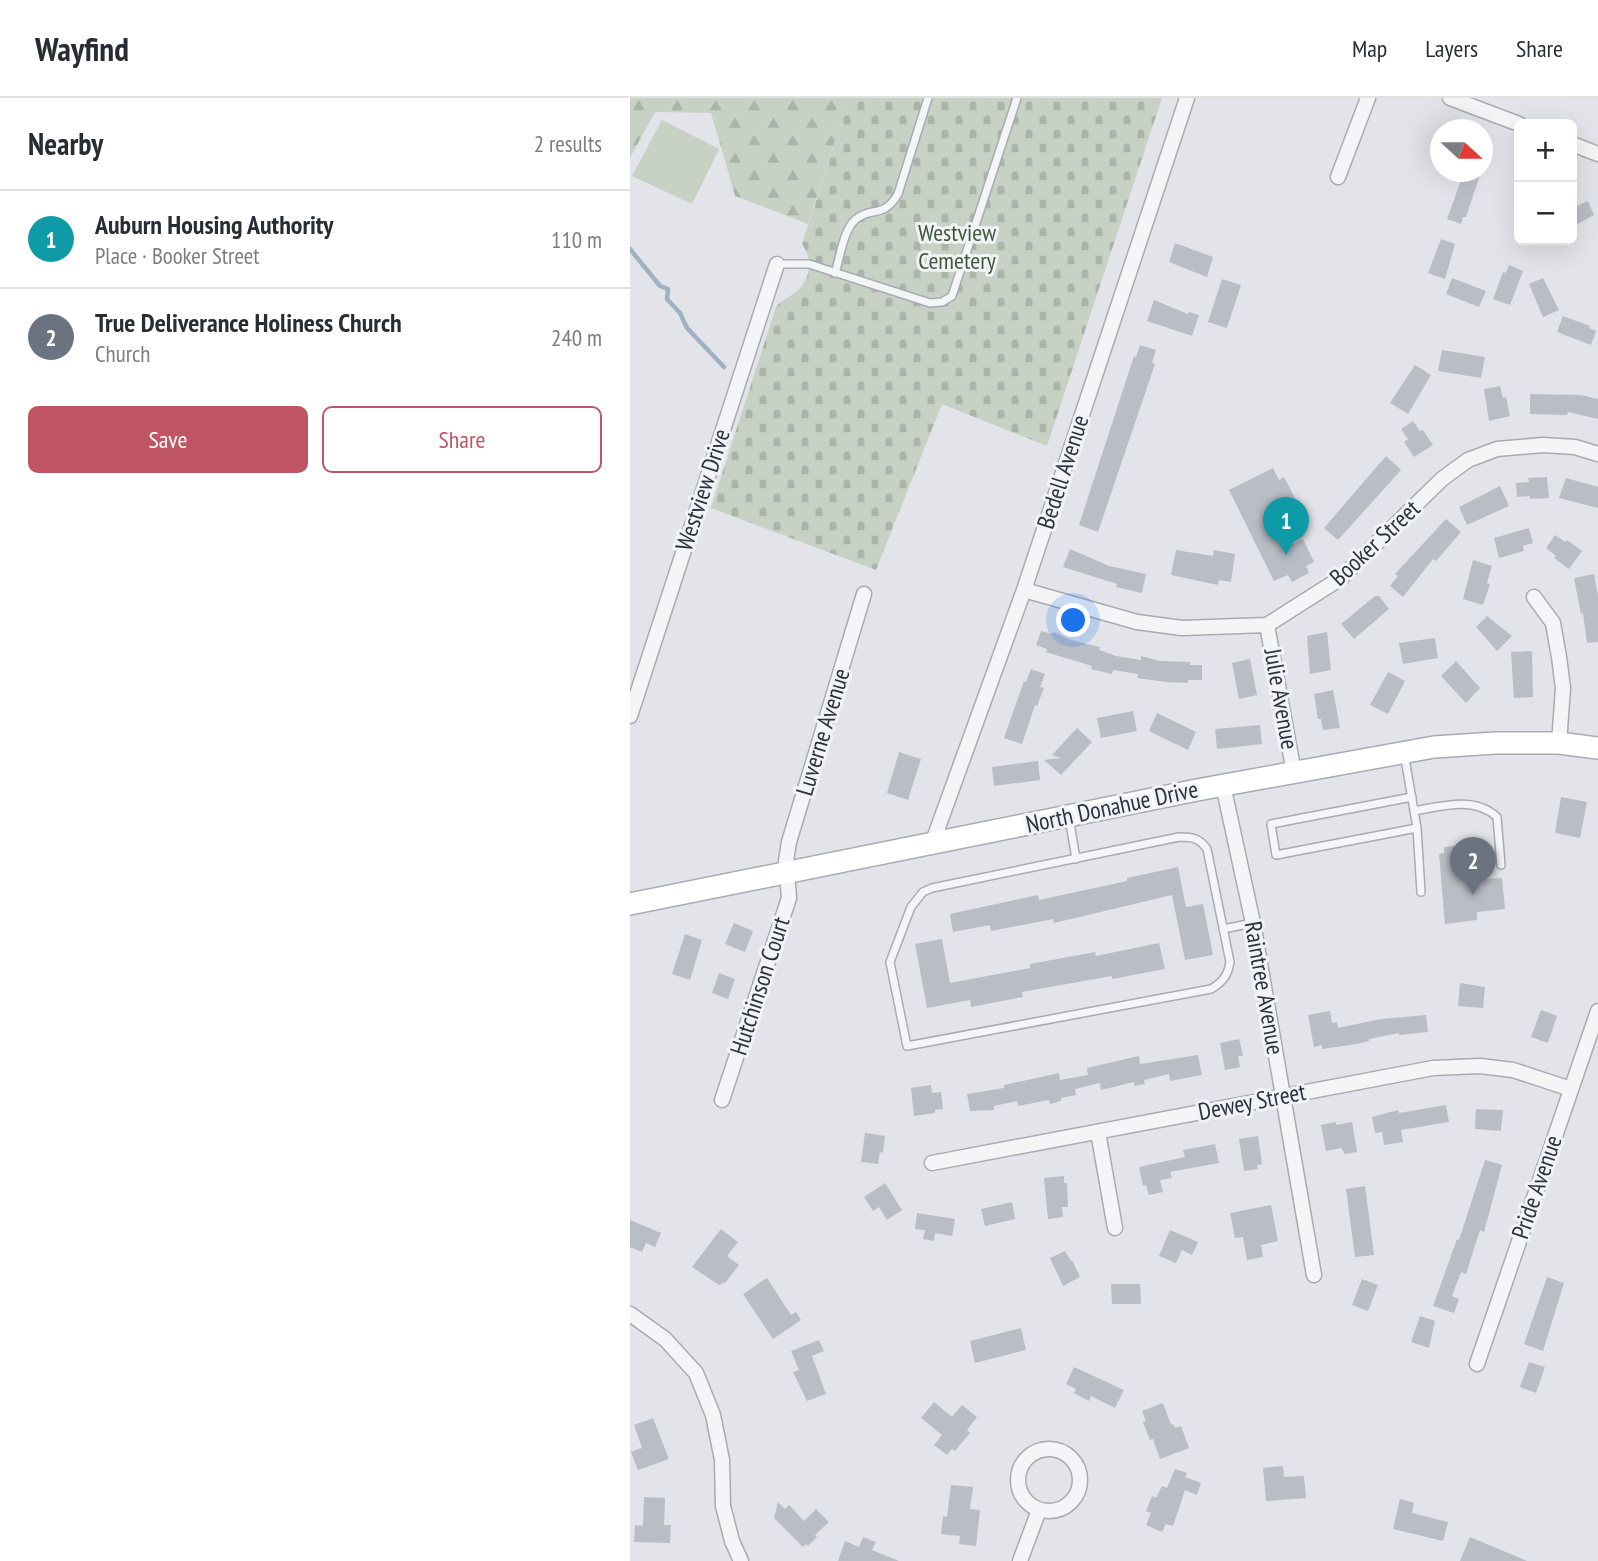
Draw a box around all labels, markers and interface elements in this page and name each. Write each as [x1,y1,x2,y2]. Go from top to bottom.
text: Wayfind [35,27,129,70]
text: Map [1352,33,1387,64]
text: Layers [1425,33,1478,64]
text: Share [1516,33,1563,64]
north arrow [1430,119,1493,182]
map controls [1514,119,1577,245]
button: + [1514,119,1577,182]
text: Nearby [28,124,103,163]
text: 2 results [534,129,602,158]
button: − [1514,182,1577,245]
text: Auburn Housing Authority [95,208,333,241]
park label: Westview Cemetery [918,217,997,276]
text: 1 [46,225,57,254]
text: 110 m [551,225,602,254]
text: Place · Booker Street [95,241,260,270]
text: True Deliverance Holiness Church [95,306,402,339]
text: 2 [46,323,57,352]
text: 240 m [551,323,602,352]
text: Church [95,339,150,368]
button: Save [28,406,308,473]
button: Share [322,406,602,473]
street label: Bedell Avenue [1030,411,1095,533]
street label: Westview Drive [668,425,737,555]
street label: Booker Street [1323,493,1427,592]
pin: 1 [1263,497,1309,555]
your location [1056,603,1090,637]
street label: Julie Avenue [1257,645,1306,752]
street label: Luverne Avenue [788,664,857,799]
street label: North Donahue Drive [1023,773,1201,840]
pin: 2 [1450,837,1496,895]
street label: Hutchinson Court [723,912,797,1059]
street label: Raintree Avenue [1238,919,1291,1057]
street label: Dewey Street [1196,1076,1309,1127]
street label: Pride Avenue [1504,1131,1569,1243]

